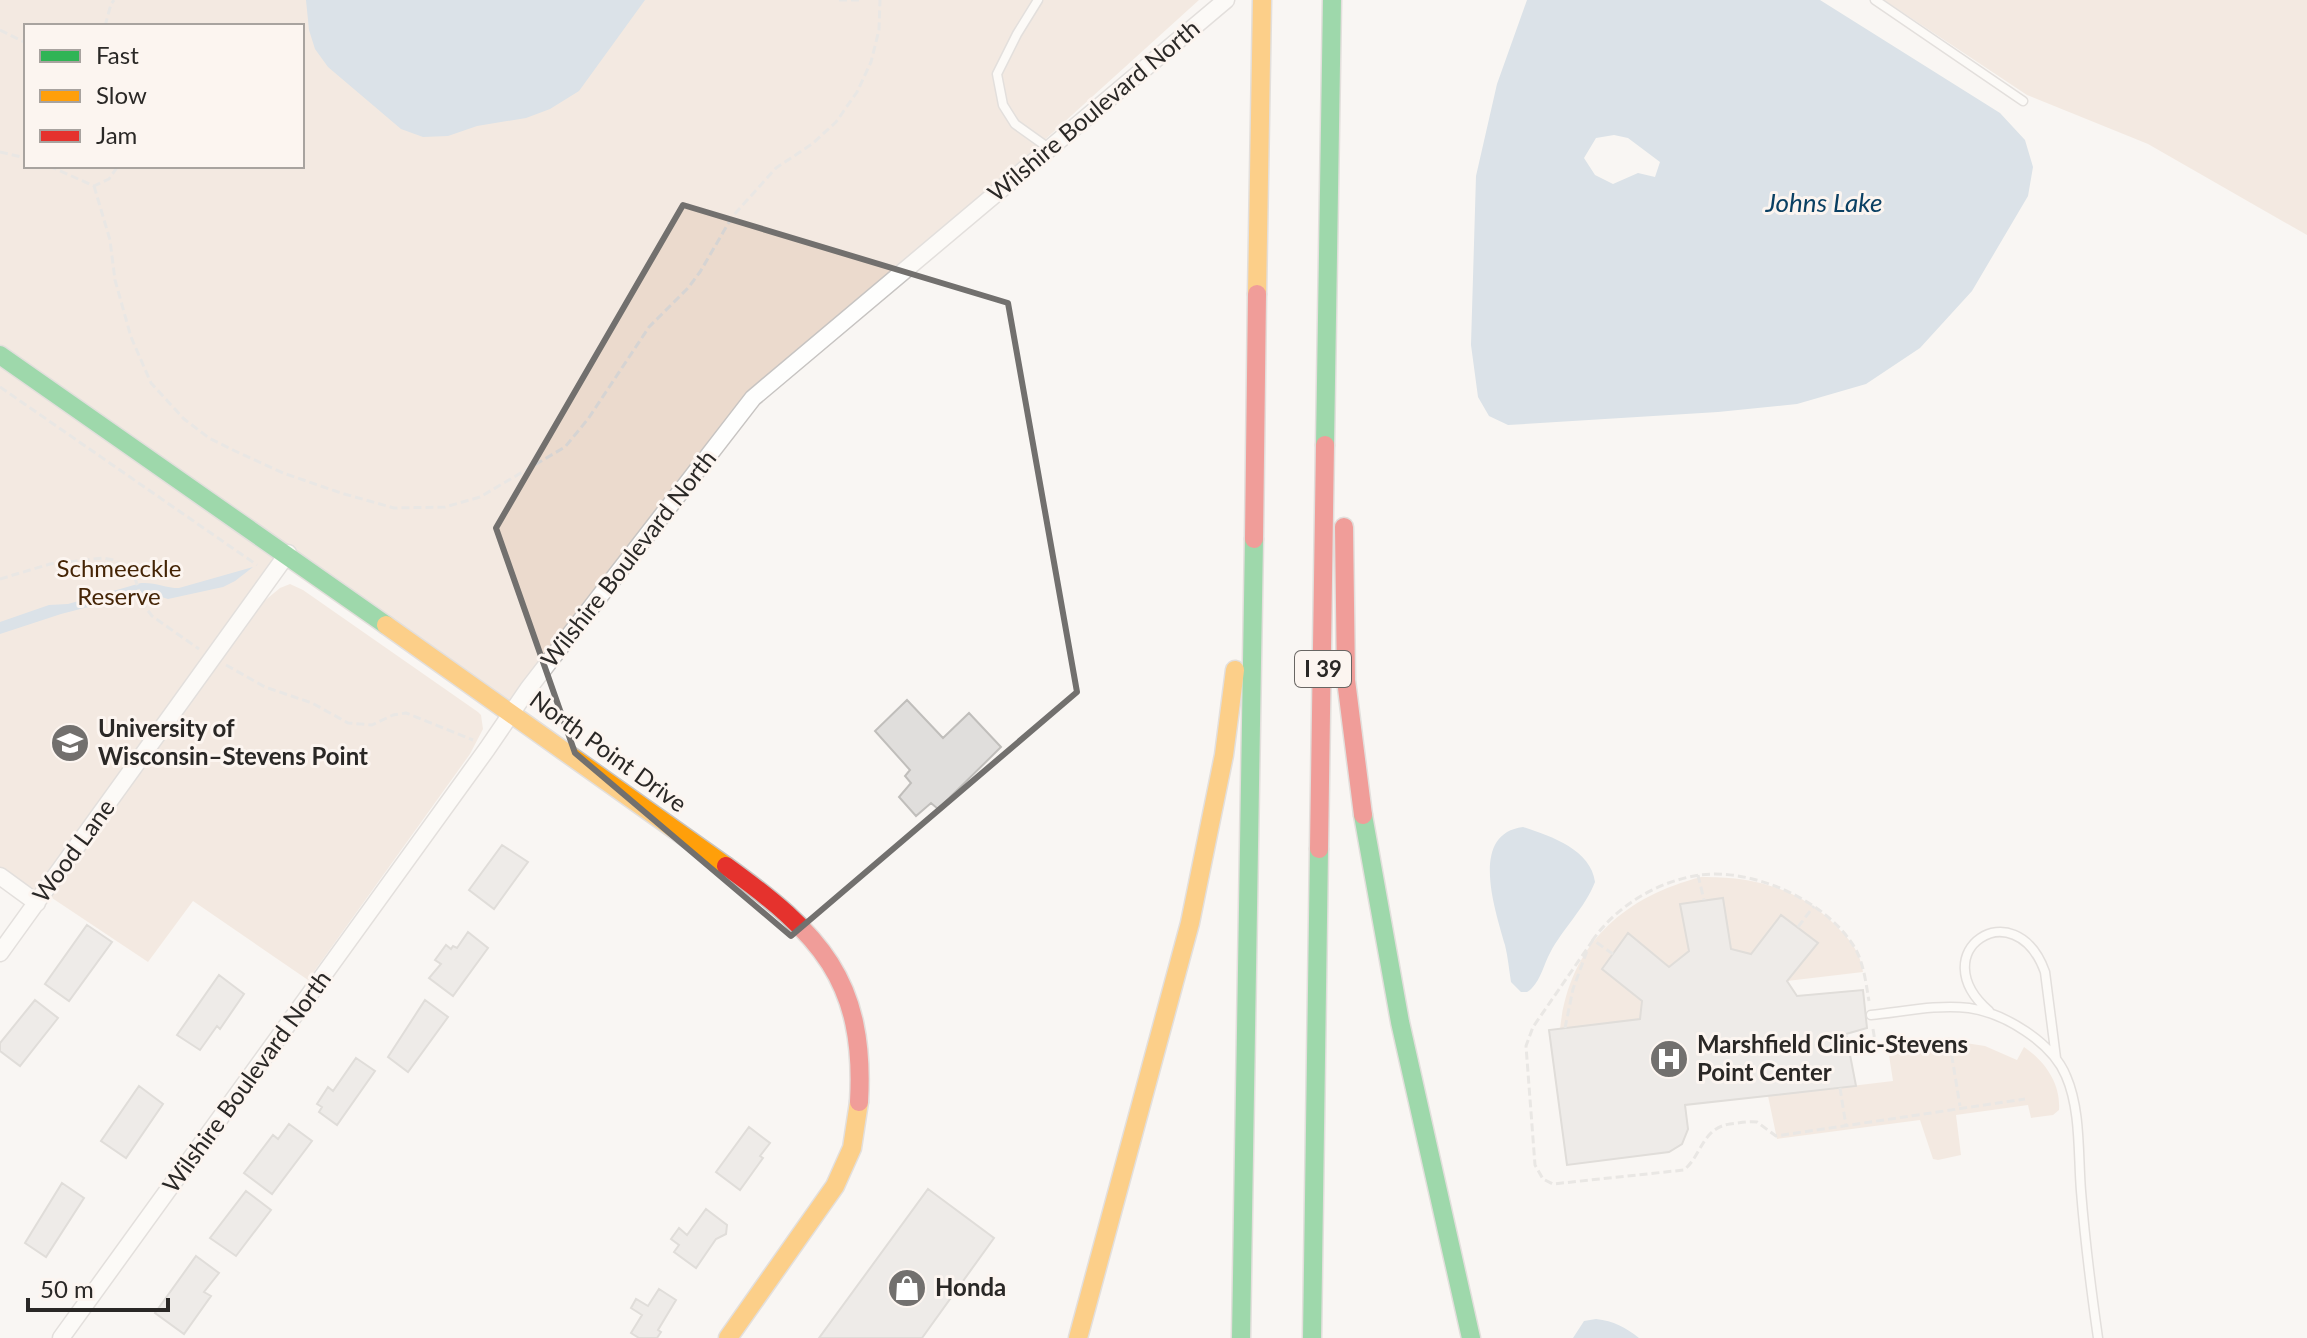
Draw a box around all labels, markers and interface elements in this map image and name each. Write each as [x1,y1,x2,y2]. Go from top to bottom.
street label: Wilshire Boulevard North [981,13,1205,207]
legend [24,24,304,168]
text: Fast [96,40,139,69]
text: Slow [96,80,147,109]
text: Jam [96,120,137,149]
water label: Johns Lake [1765,186,1882,218]
street label: Wilshire Boulevard North [534,444,722,672]
park label: Schmeeckle Reserve [57,553,181,610]
road number: I 39 [1295,651,1351,687]
street label: North Point Drive [525,684,693,817]
place label: University of Wisconsin–Stevens Point [98,713,368,770]
school or university icon: University of Wisconsin–Stevens Point [49,722,91,764]
street label: Wood Lane [26,793,120,907]
street label: Wilshire Boulevard North [155,964,336,1198]
place label: Marshfield Clinic-Stevens Point Center [1697,1029,1968,1086]
hospital icon: Marshfield Clinic-Stevens Point Center [1648,1038,1690,1080]
scale bar [28,1262,168,1312]
shop icon: Honda [886,1267,928,1309]
place label: Honda [935,1272,1006,1301]
text: 50 m [40,1274,94,1303]

